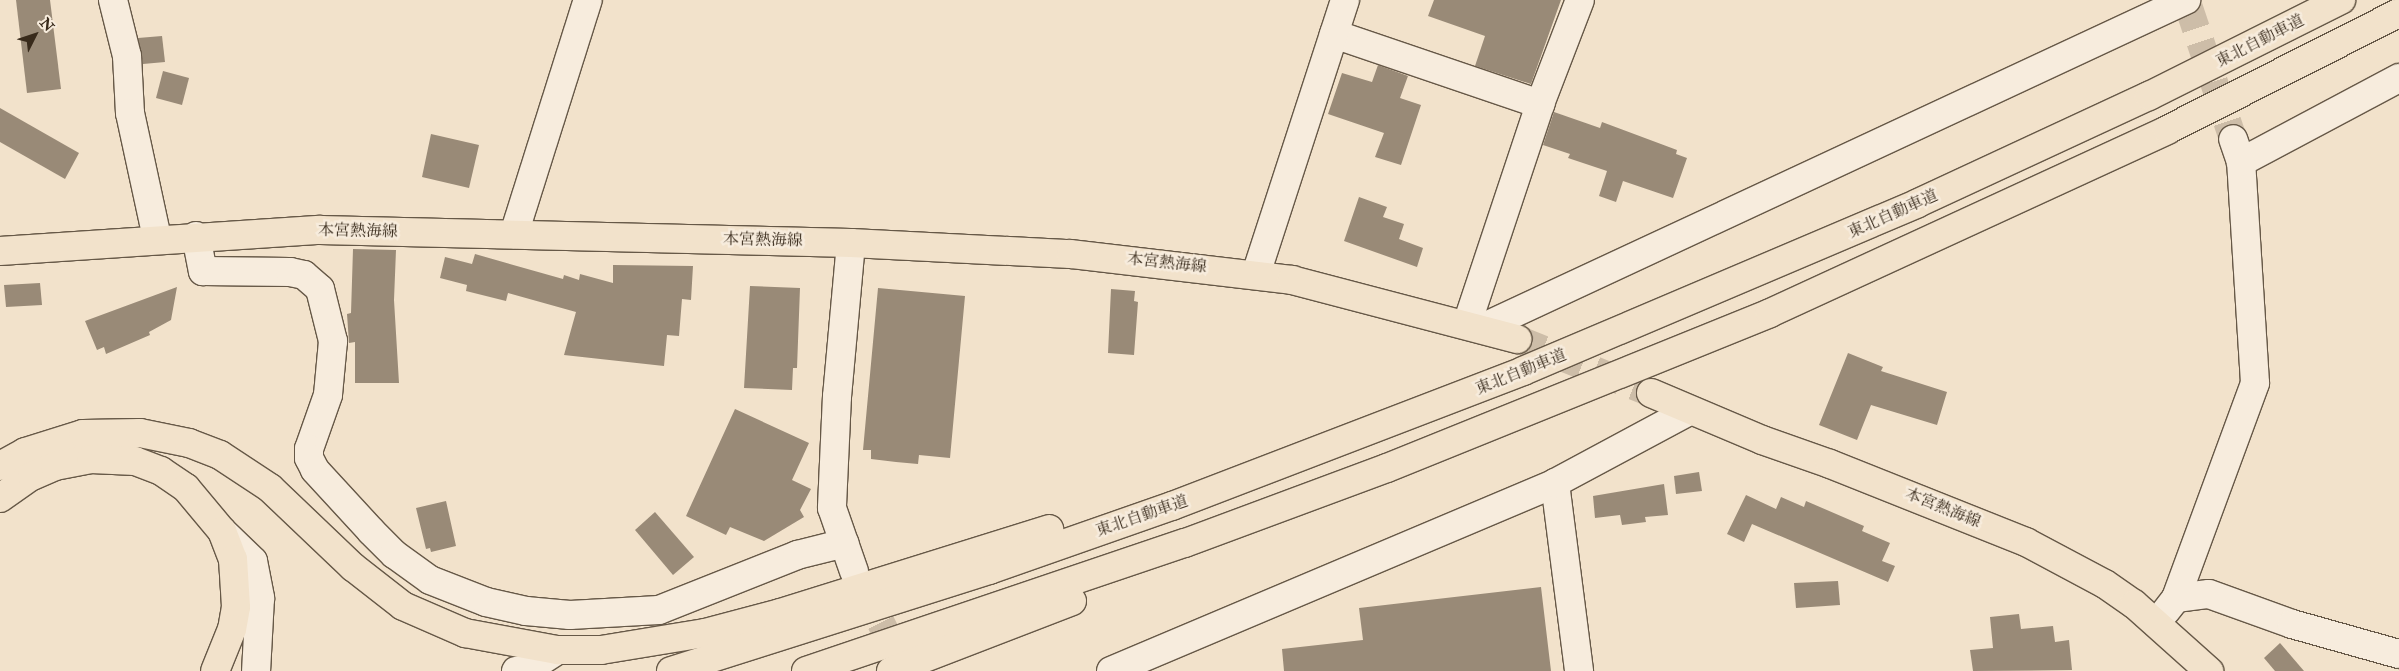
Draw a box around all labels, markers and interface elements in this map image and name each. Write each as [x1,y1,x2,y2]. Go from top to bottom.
north arrow [10,10,60,60]
street label: 東北自動車道 [2213,11,2307,71]
text: N [36,15,57,35]
street label: 東北自動車道 [1845,186,1941,242]
street label: 本宮熱海線 [318,221,398,241]
street label: 本宮熱海線 [723,230,803,250]
street label: 本宮熱海線 [1126,249,1208,277]
street label: 東北自動車道 [1473,345,1569,399]
street label: 本宮熱海線 [1902,484,1984,532]
street label: 東北自動車道 [1093,491,1191,541]

